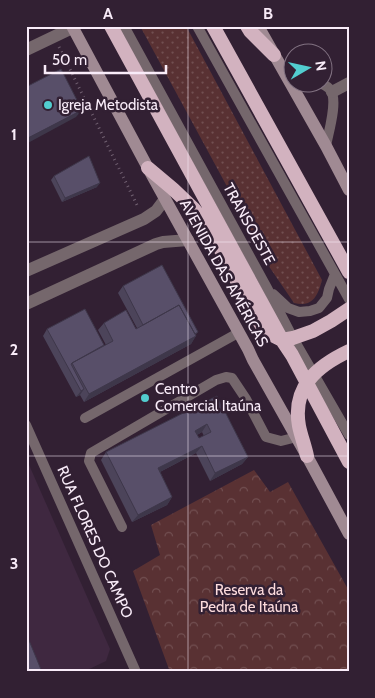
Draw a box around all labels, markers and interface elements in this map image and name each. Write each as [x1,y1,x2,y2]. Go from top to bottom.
text: A [103,4,113,23]
text: B [263,4,273,23]
scale bar [45,42,166,74]
north arrow [282,42,332,92]
text: 50 m [52,51,87,69]
text: N [311,60,331,72]
place label: Igreja Metodista [58,96,159,114]
marker: Igreja Metodista [42,99,54,111]
text: 1 [11,125,17,144]
street label: TRANSOESTE [219,180,279,268]
street label: AVENIDA DAS AMÉRICAS [176,196,273,350]
text: 2 [10,340,18,359]
place label: Centro Comercial Itaúna [155,380,262,415]
marker: Centro Comercial Itaúna [139,392,151,404]
street label: RUA FLORES DO CAMPO [53,463,137,621]
text: 3 [10,554,18,573]
park label: Reserva da Pedra de Itaúna [200,581,299,616]

